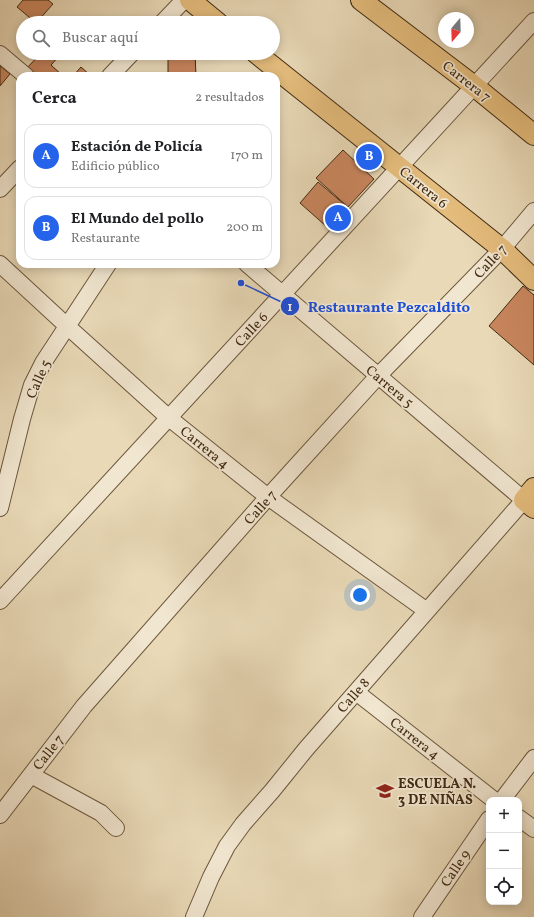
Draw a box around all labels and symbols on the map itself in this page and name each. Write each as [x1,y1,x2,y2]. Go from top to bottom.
north arrow [438,12,474,48]
street label: Carrera 7 [438,57,495,107]
pin: B [356,142,382,172]
street label: Carrera 6 [395,163,451,214]
pin: A [325,203,351,233]
street label: Calle 7 [470,241,512,283]
callout: Restaurante Pezcaldito [280,293,478,320]
text: Restaurante Pezcaldito [308,298,471,319]
text: 1 [288,300,293,316]
street label: Calle 6 [231,309,273,352]
street label: Calle 5 [22,357,56,402]
street label: Carrera 5 [361,362,417,413]
street label: Carrera 4 [175,422,233,474]
street label: Calle 7 [240,486,282,529]
your location [350,585,370,605]
street label: Calle 8 [333,674,375,718]
street label: Carrera 4 [385,714,443,765]
street label: Calle 7 [29,731,69,775]
place label: ESCUELA N. 3 DE NIÑAS [398,775,476,810]
school or university icon: ESCUELA N. 3 DE NIÑAS [375,781,395,801]
street label: Calle 9 [437,846,476,891]

